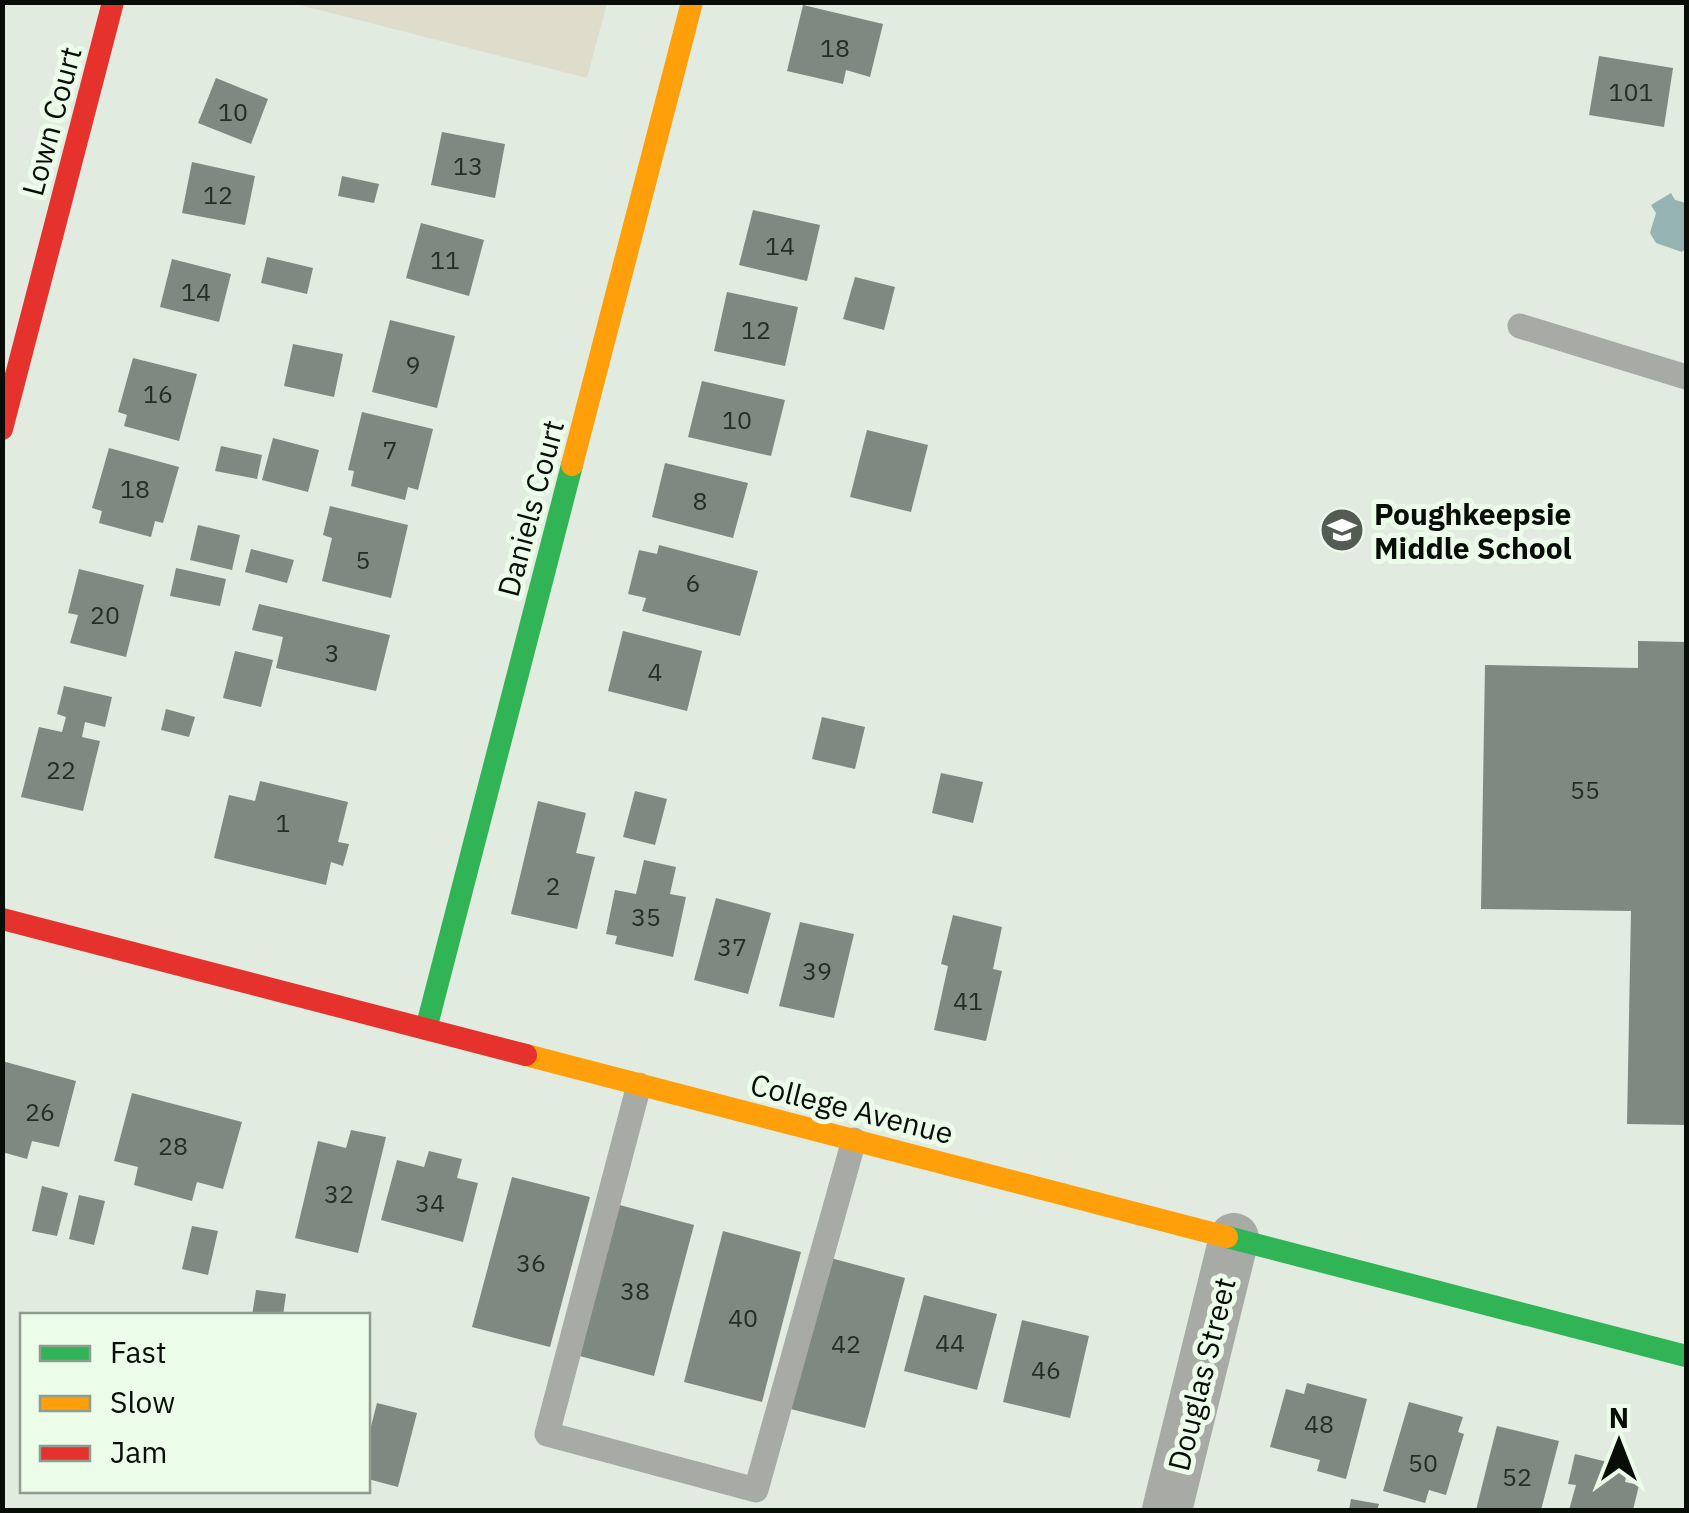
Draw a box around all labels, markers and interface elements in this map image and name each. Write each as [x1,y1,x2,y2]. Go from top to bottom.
house number: 18 [820,31,850,64]
street label: Lown Court [12,42,90,200]
house number: 101 [1608,75,1654,108]
house number: 10 [218,95,248,128]
house number: 13 [453,149,483,182]
house number: 12 [203,178,233,211]
house number: 14 [765,229,795,262]
house number: 11 [430,243,460,276]
house number: 14 [181,275,211,308]
house number: 12 [741,313,771,346]
house number: 9 [405,348,421,381]
house number: 16 [143,377,173,410]
house number: 10 [722,403,752,436]
street label: Daniels Court [488,415,572,601]
house number: 7 [382,433,398,466]
house number: 18 [120,472,150,505]
house number: 8 [692,484,708,517]
place label: Poughkeepsie Middle School [1374,494,1572,567]
school or university icon: Poughkeepsie Middle School [1319,507,1365,553]
house number: 5 [355,543,371,576]
house number: 6 [685,566,701,599]
house number: 20 [90,598,120,631]
house number: 3 [324,636,340,669]
house number: 4 [647,655,663,688]
house number: 22 [46,753,76,786]
house number: 55 [1570,773,1600,806]
house number: 1 [275,806,291,839]
house number: 2 [545,869,561,902]
house number: 35 [631,900,661,933]
house number: 37 [717,930,747,963]
house number: 39 [802,954,832,987]
house number: 41 [953,984,983,1017]
street label: College Avenue [747,1064,957,1152]
house number: 26 [25,1095,55,1128]
house number: 28 [158,1129,188,1162]
house number: 32 [324,1177,354,1210]
house number: 34 [415,1186,445,1219]
house number: 36 [516,1246,546,1279]
street label: Douglas Street [1158,1273,1244,1475]
house number: 38 [620,1274,650,1307]
house number: 40 [728,1301,758,1334]
legend [20,1313,370,1493]
house number: 44 [935,1326,965,1359]
house number: 42 [831,1327,861,1360]
text: Fast [110,1332,167,1371]
house number: 46 [1031,1353,1061,1386]
text: Slow [110,1382,175,1421]
north arrow [1569,1393,1669,1493]
text: N [1609,1399,1629,1436]
house number: 48 [1304,1407,1334,1440]
text: Jam [110,1432,168,1471]
house number: 50 [1408,1446,1438,1479]
house number: 52 [1502,1460,1532,1493]

